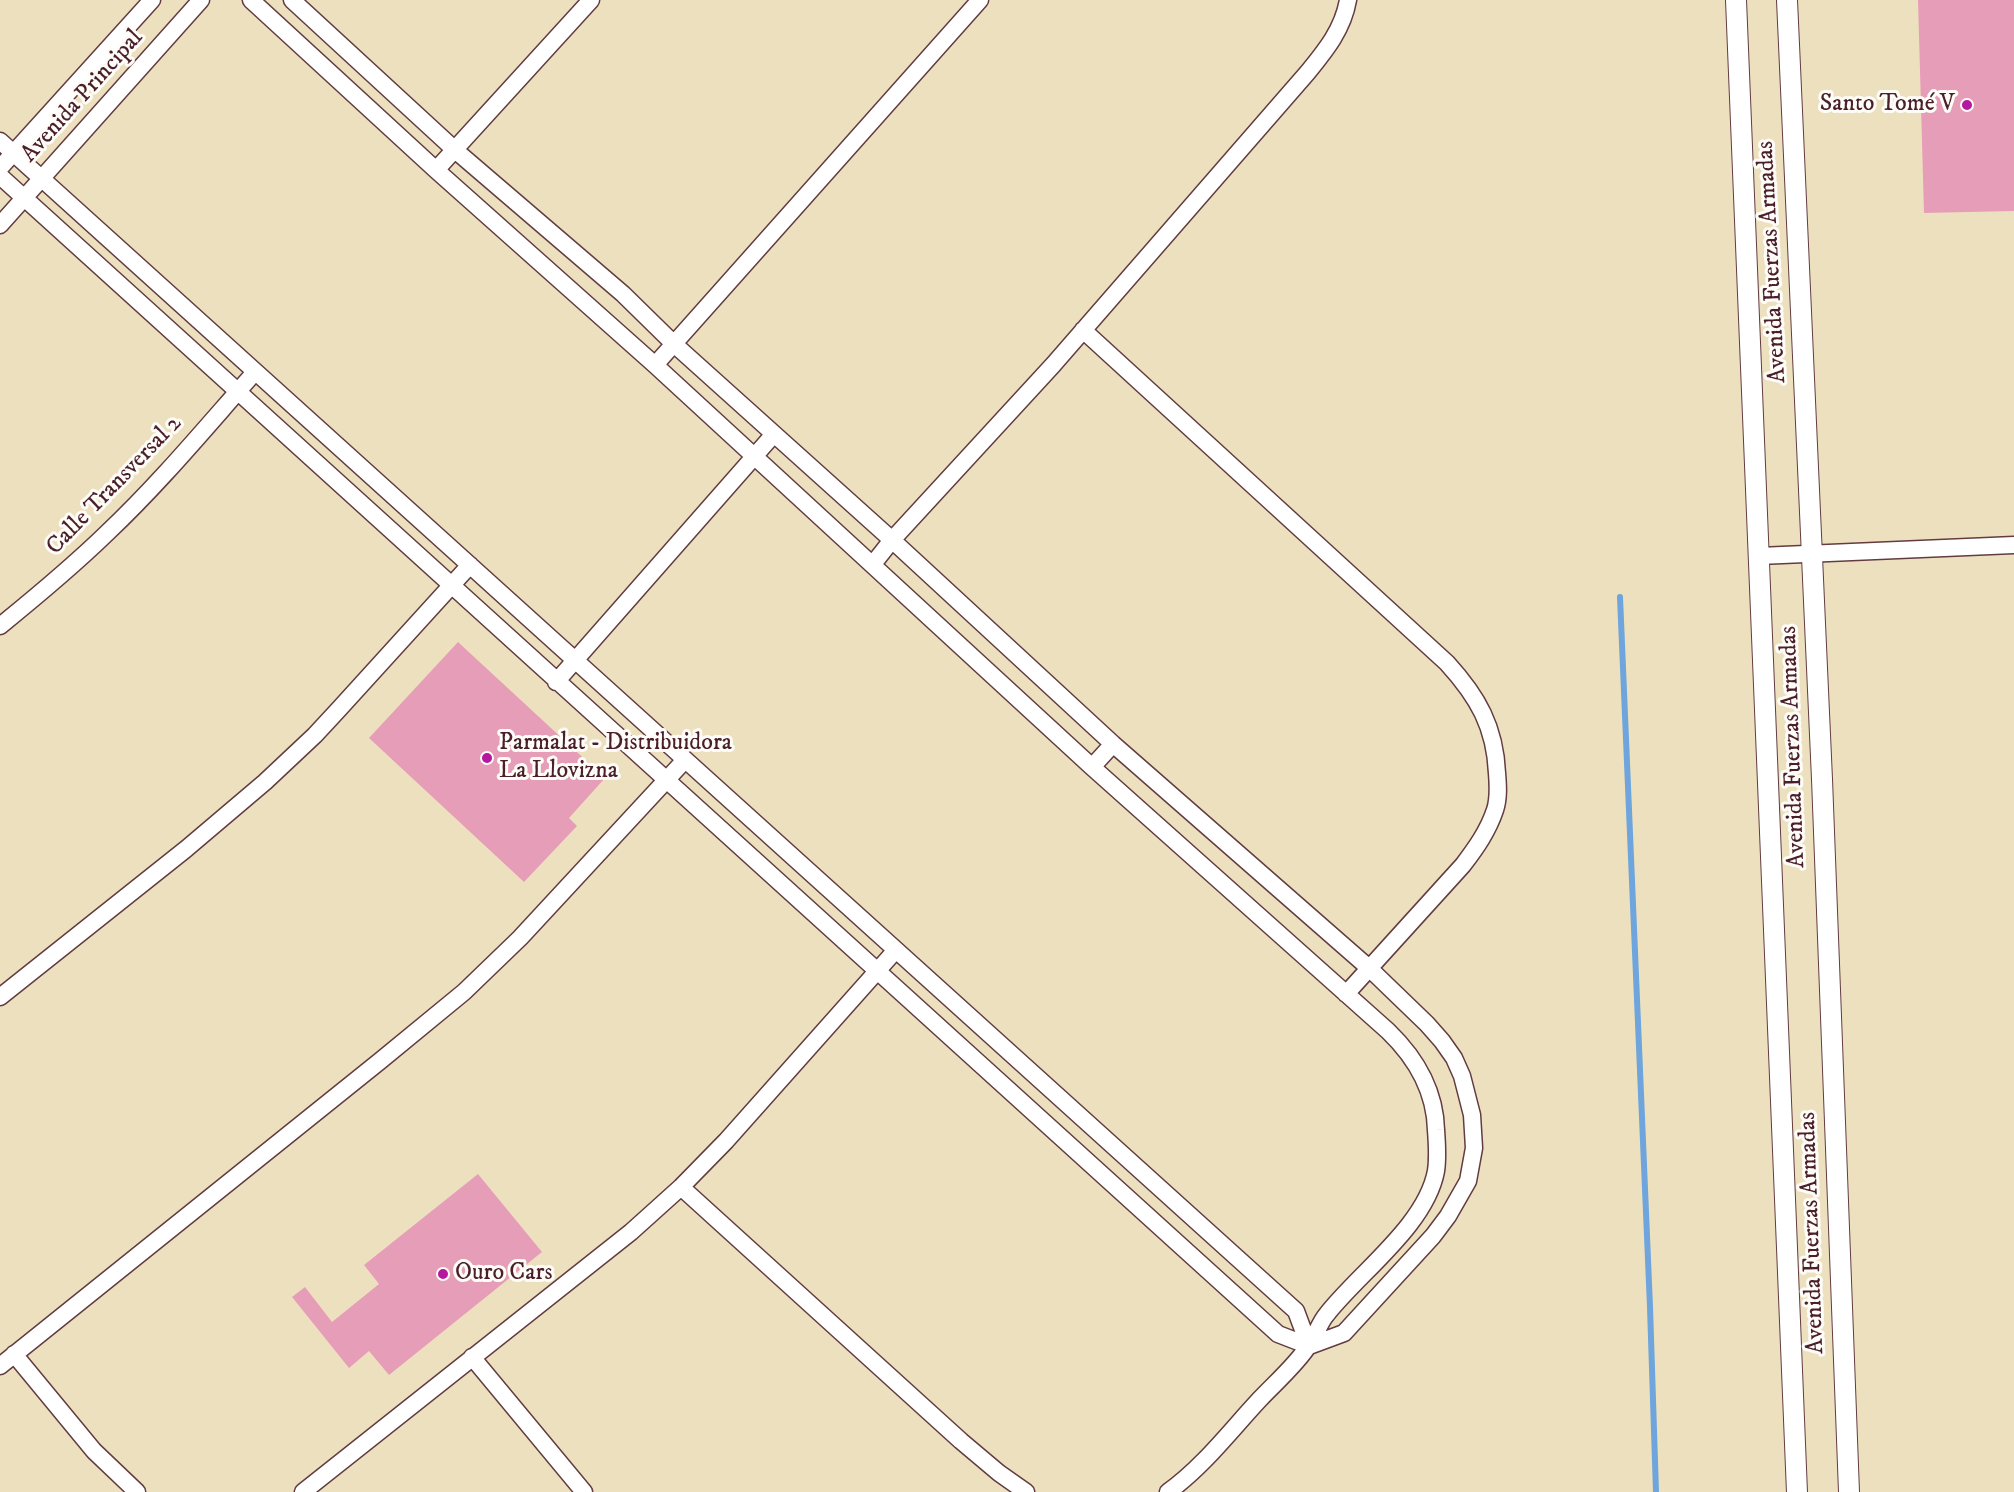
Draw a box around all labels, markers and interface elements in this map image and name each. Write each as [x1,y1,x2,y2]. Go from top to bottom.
street label: Avenida Principal [16,25,150,169]
place label: Santo Tomé V [1820,91,1955,119]
marker: Santo Tomé V [1960,98,1974,112]
street label: Avenida Fuerzas Armadas [1752,140,1794,384]
street label: Calle Transversal 2 [41,410,189,562]
street label: Avenida Fuerzas Armadas [1775,625,1813,869]
place label: Parmalat - Distribuidora La Llovizna [499,730,732,786]
marker: Parmalat - Distribuidora La Llovizna [480,751,494,765]
street label: Avenida Fuerzas Armadas [1794,1111,1832,1355]
place label: Ouro Cars [455,1260,552,1288]
marker: Ouro Cars [436,1267,450,1281]

